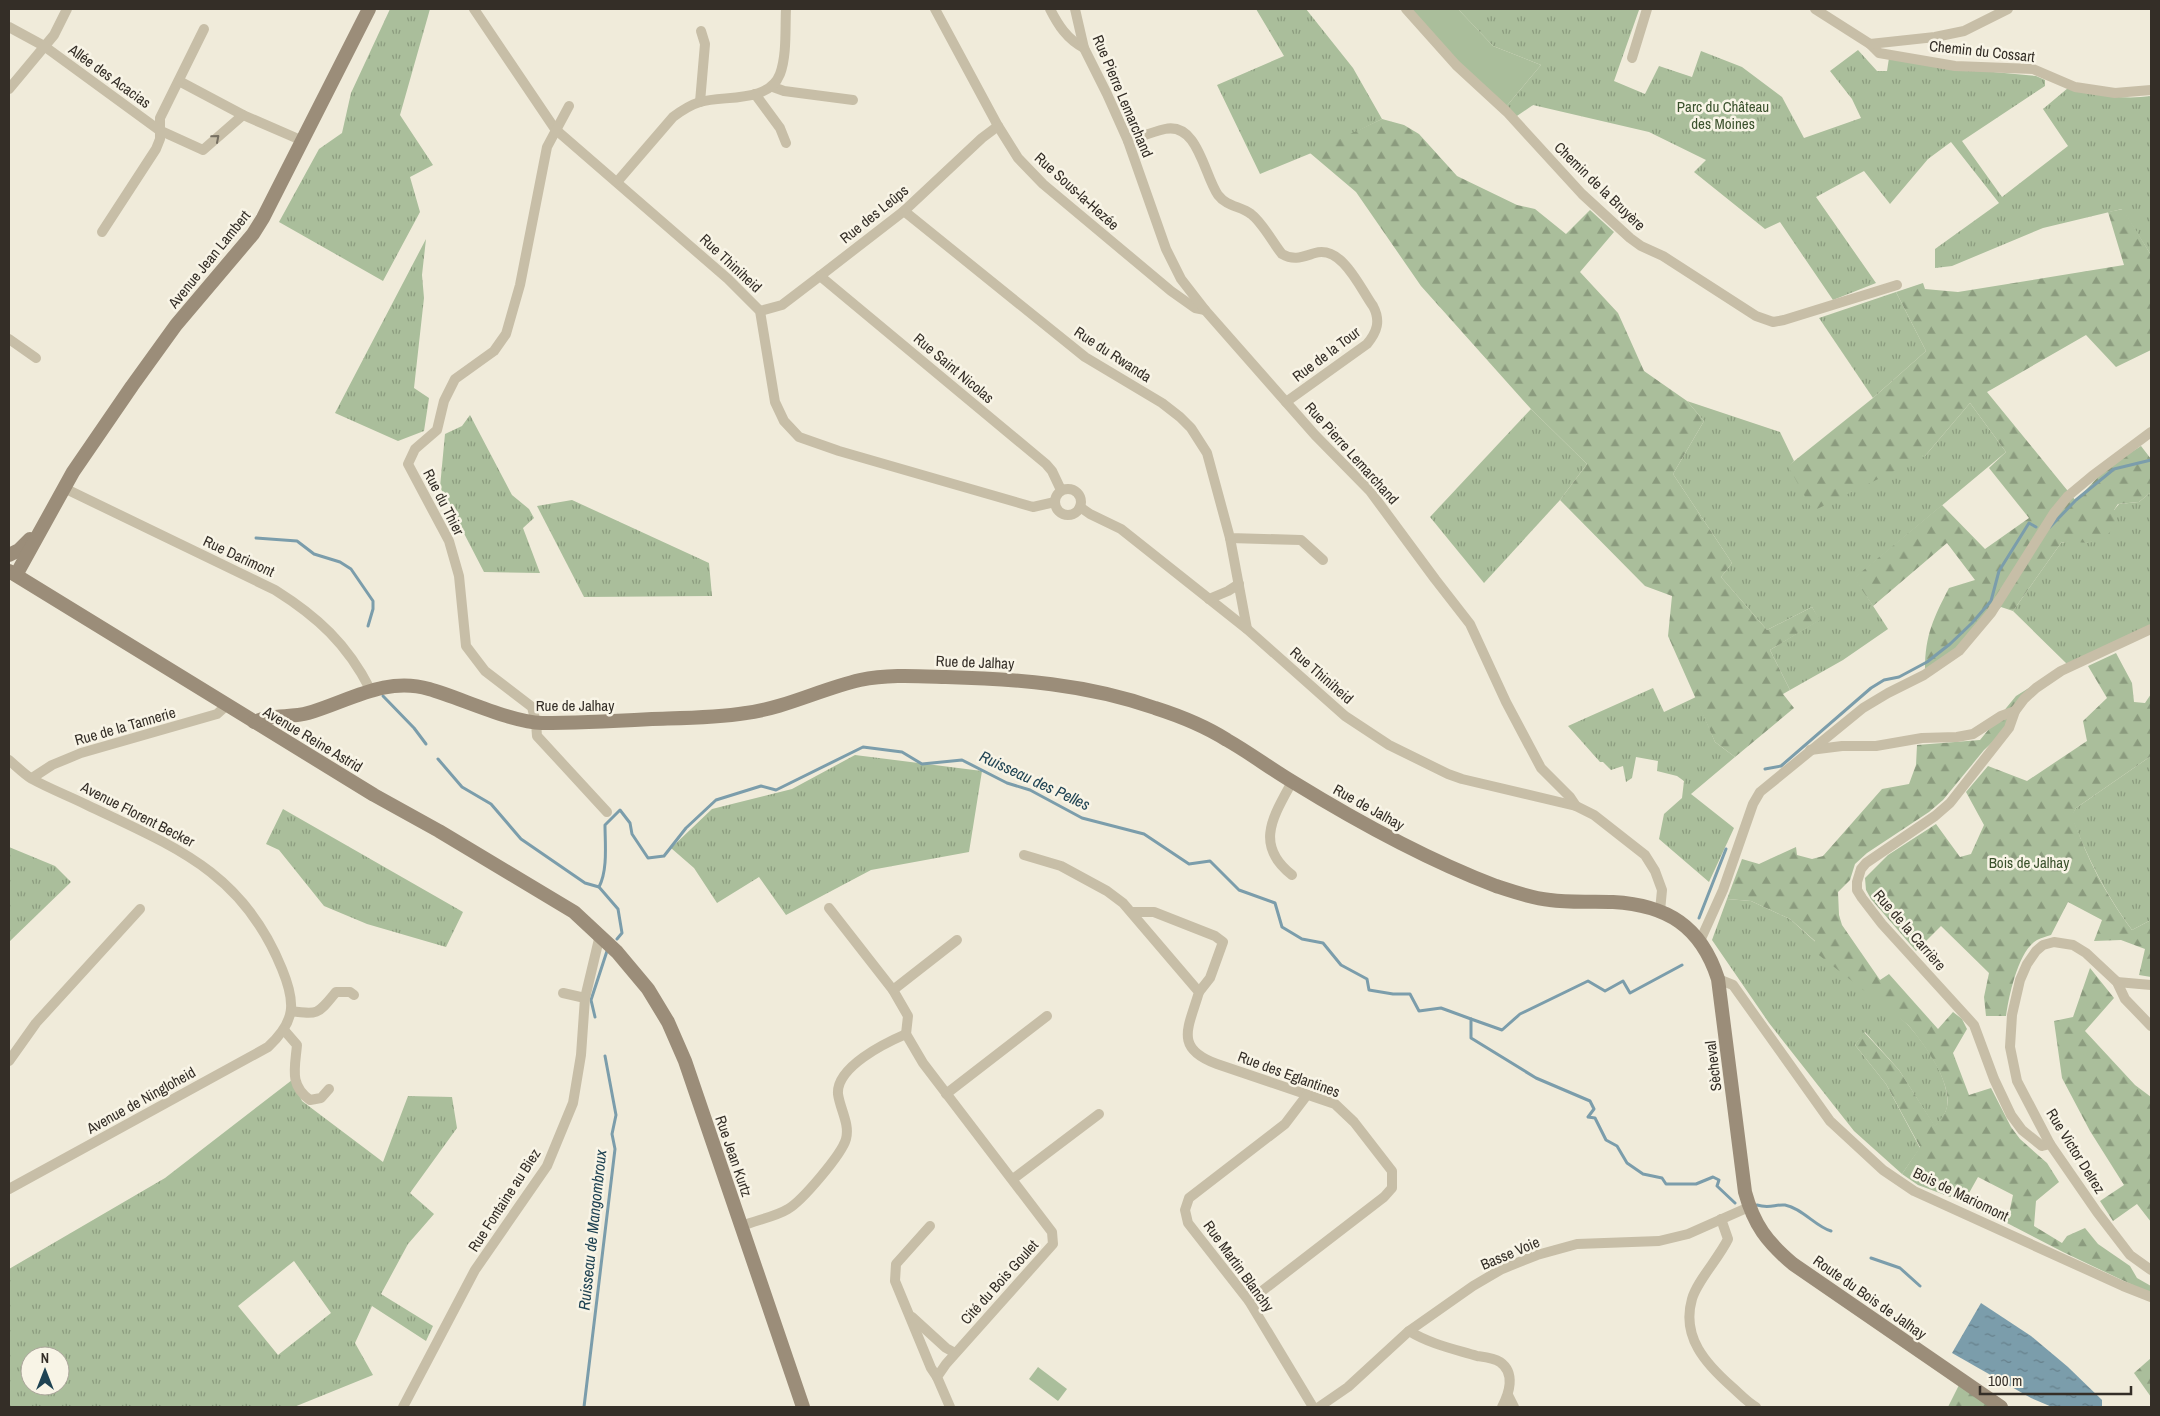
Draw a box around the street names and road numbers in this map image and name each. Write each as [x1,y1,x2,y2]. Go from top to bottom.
street label: Rue Pierre Lemarchand [1088,31,1158,161]
street label: Chemin du Cossart [1928,35,2036,67]
street label: Allée des Acacias [64,38,155,113]
street label: Chemin de la Bruyère [1550,137,1650,235]
street label: Rue Sous-la-Hezée [1030,147,1124,235]
street label: Rue des Leûps [835,180,913,248]
street label: Avenue Jean Lambert [162,205,255,313]
street label: Rue Thiniheid [695,229,767,297]
street label: Rue du Rwanda [1070,321,1156,387]
street label: Rue de la Tour [1288,322,1364,386]
street label: Rue Saint Nicolas [909,328,999,408]
street label: Rue Pierre Lemarchand [1300,397,1404,509]
street label: Rue du Thier [418,465,470,539]
street label: Rue Darimont [200,530,279,582]
street label: Rue Thiniheid [1286,642,1358,708]
street label: Rue de Jalhay [935,650,1016,674]
street label: Rue de Jalhay [536,695,615,716]
street label: Avenue Reine Astrid [258,700,367,777]
street label: Rue de la Tannerie [72,702,178,750]
street label: Avenue Florent Becker [77,776,198,852]
street label: Rue de Jalhay [1330,779,1409,836]
street label: Rue de la Carrière [1869,885,1951,975]
street label: Sècheval [1699,1040,1727,1092]
street label: Rue des Eglantines [1235,1046,1343,1102]
street label: Avenue de Ningloheid [82,1061,199,1139]
street label: Rue Victor Delrez [2041,1104,2111,1198]
street label: Rue Jean Kurtz [710,1113,758,1199]
street label: Rue Fontaine au Biez [463,1144,545,1256]
street label: Bois de Mariomont [1910,1162,2013,1226]
street label: Rue Martin Blanchy [1199,1216,1280,1317]
street label: Basse Voie [1477,1231,1543,1275]
street label: Cité du Bois Goulet [955,1235,1043,1329]
street label: Route du Bois de Jalhay [1809,1250,1932,1345]

